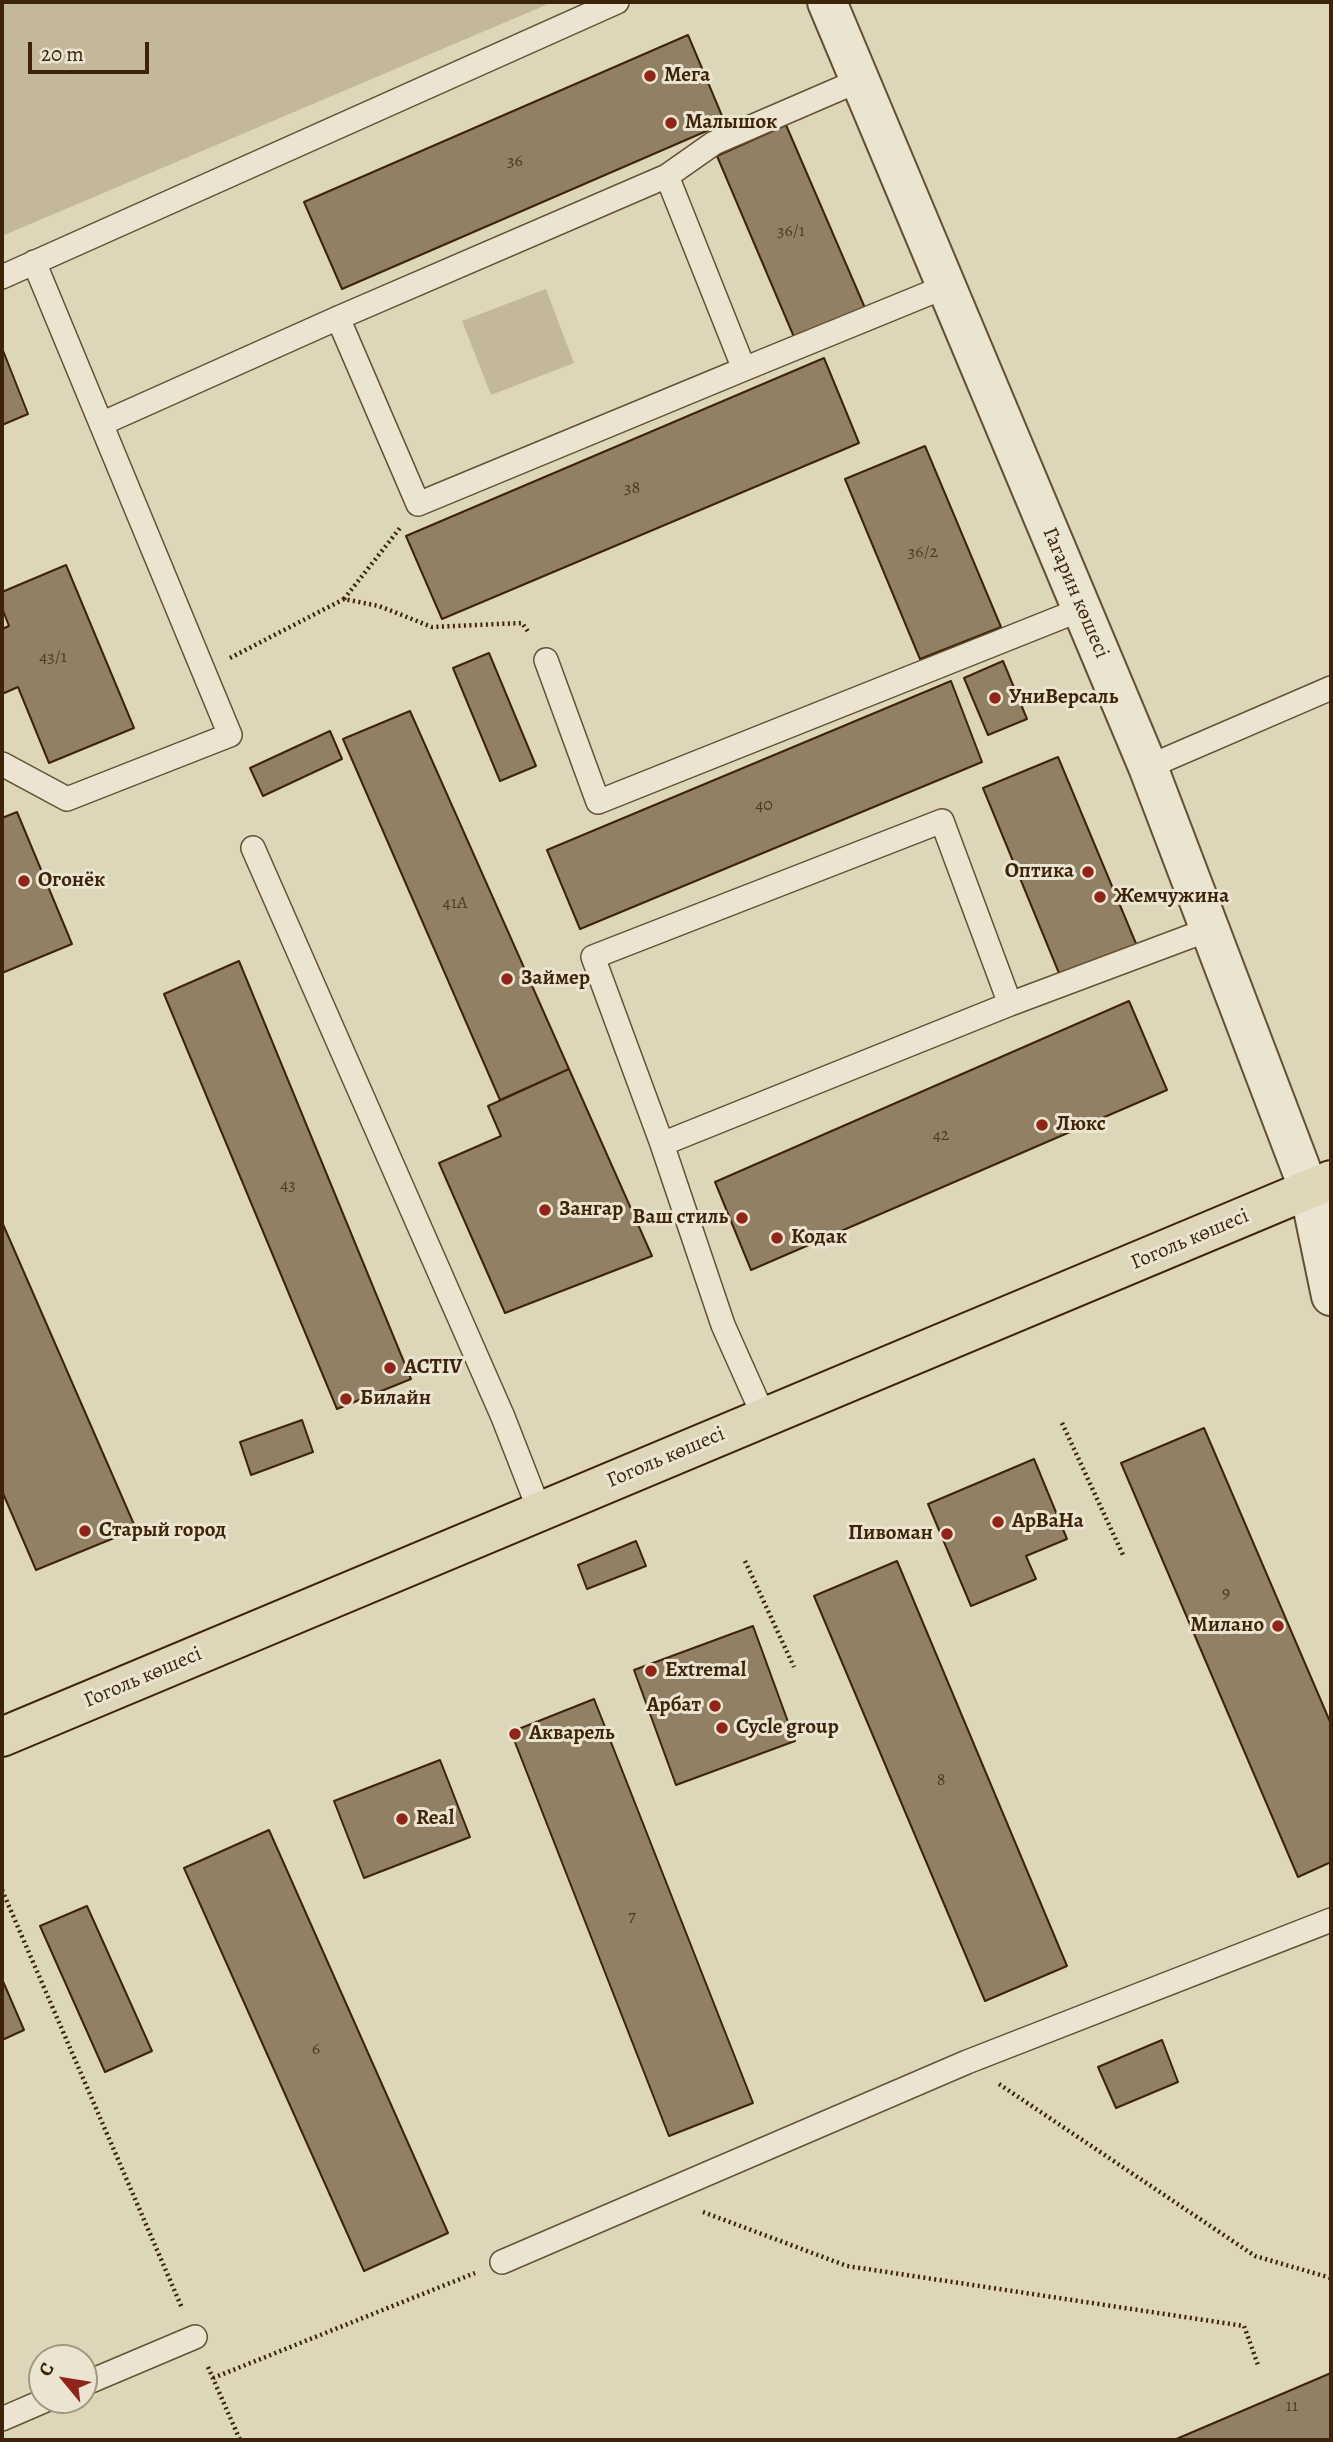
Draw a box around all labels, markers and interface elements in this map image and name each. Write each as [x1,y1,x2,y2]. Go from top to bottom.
scale bar [32,28,152,72]
text: 20 m [41,40,84,68]
place label: Мега [664,63,710,89]
marker: Мега [642,68,658,84]
place label: Малышок [685,110,777,136]
marker: Малышок [663,115,679,131]
house number: 36 [507,151,523,173]
house number: 36/1 [777,221,805,243]
house number: 38 [624,478,640,500]
street label: Гагарин көшесі [1036,524,1114,662]
house number: 36/2 [908,542,938,564]
house number: 43/1 [39,647,67,669]
place label: УниВерсаль [1009,685,1118,711]
marker: УниВерсаль [987,690,1003,706]
house number: 40 [755,795,773,817]
place label: Оптика [1005,859,1074,885]
marker: Оптика [1080,864,1096,880]
place label: Огонёк [38,868,105,894]
marker: Огонёк [16,873,32,889]
place label: Жемчужина [1114,884,1229,910]
marker: Жемчужина [1092,889,1108,905]
house number: 41А [443,893,467,915]
place label: Займер [521,966,590,992]
marker: Займер [499,971,515,987]
place label: Люкс [1056,1112,1106,1138]
marker: Люкс [1034,1117,1050,1133]
house number: 42 [933,1125,949,1147]
house number: 43 [280,1175,296,1197]
place label: Зангар [559,1197,623,1223]
marker: Зангар [537,1202,553,1218]
street label: Гоголь көшесі [1127,1204,1253,1276]
place label: Ваш стиль [632,1205,728,1231]
marker: Ваш стиль [734,1210,750,1226]
place label: Кодак [791,1225,847,1251]
marker: Кодак [769,1230,785,1246]
place label: ACTIV [404,1355,462,1381]
marker: ACTIV [382,1360,398,1376]
place label: Билайн [360,1386,431,1412]
marker: Билайн [338,1391,354,1407]
street label: Гоголь көшесі [603,1422,729,1494]
place label: АрВаНа [1012,1509,1084,1535]
marker: АрВаНа [990,1514,1006,1530]
place label: Старый город [99,1518,226,1544]
place label: Пивоман [848,1521,933,1547]
marker: Старый город [77,1523,93,1539]
marker: Пивоман [939,1526,955,1542]
house number: 9 [1222,1583,1230,1605]
place label: Милано [1190,1613,1264,1639]
marker: Милано [1270,1618,1286,1634]
street label: Гоголь көшесі [80,1642,206,1714]
place label: Extremal [665,1658,746,1684]
marker: Extremal [643,1663,659,1679]
place label: Арбат [647,1693,701,1719]
marker: Арбат [707,1698,723,1714]
place label: Cycle group [736,1715,839,1741]
marker: Cycle group [714,1720,730,1736]
place label: Акварель [529,1721,615,1747]
marker: Акварель [507,1726,523,1742]
house number: 8 [937,1770,945,1792]
place label: Real [416,1806,454,1832]
marker: Real [394,1811,410,1827]
house number: 7 [628,1906,636,1928]
house number: 6 [312,2039,320,2061]
north arrow [28,2344,98,2414]
text: С [32,2358,61,2381]
house number: 11 [1286,2396,1298,2418]

